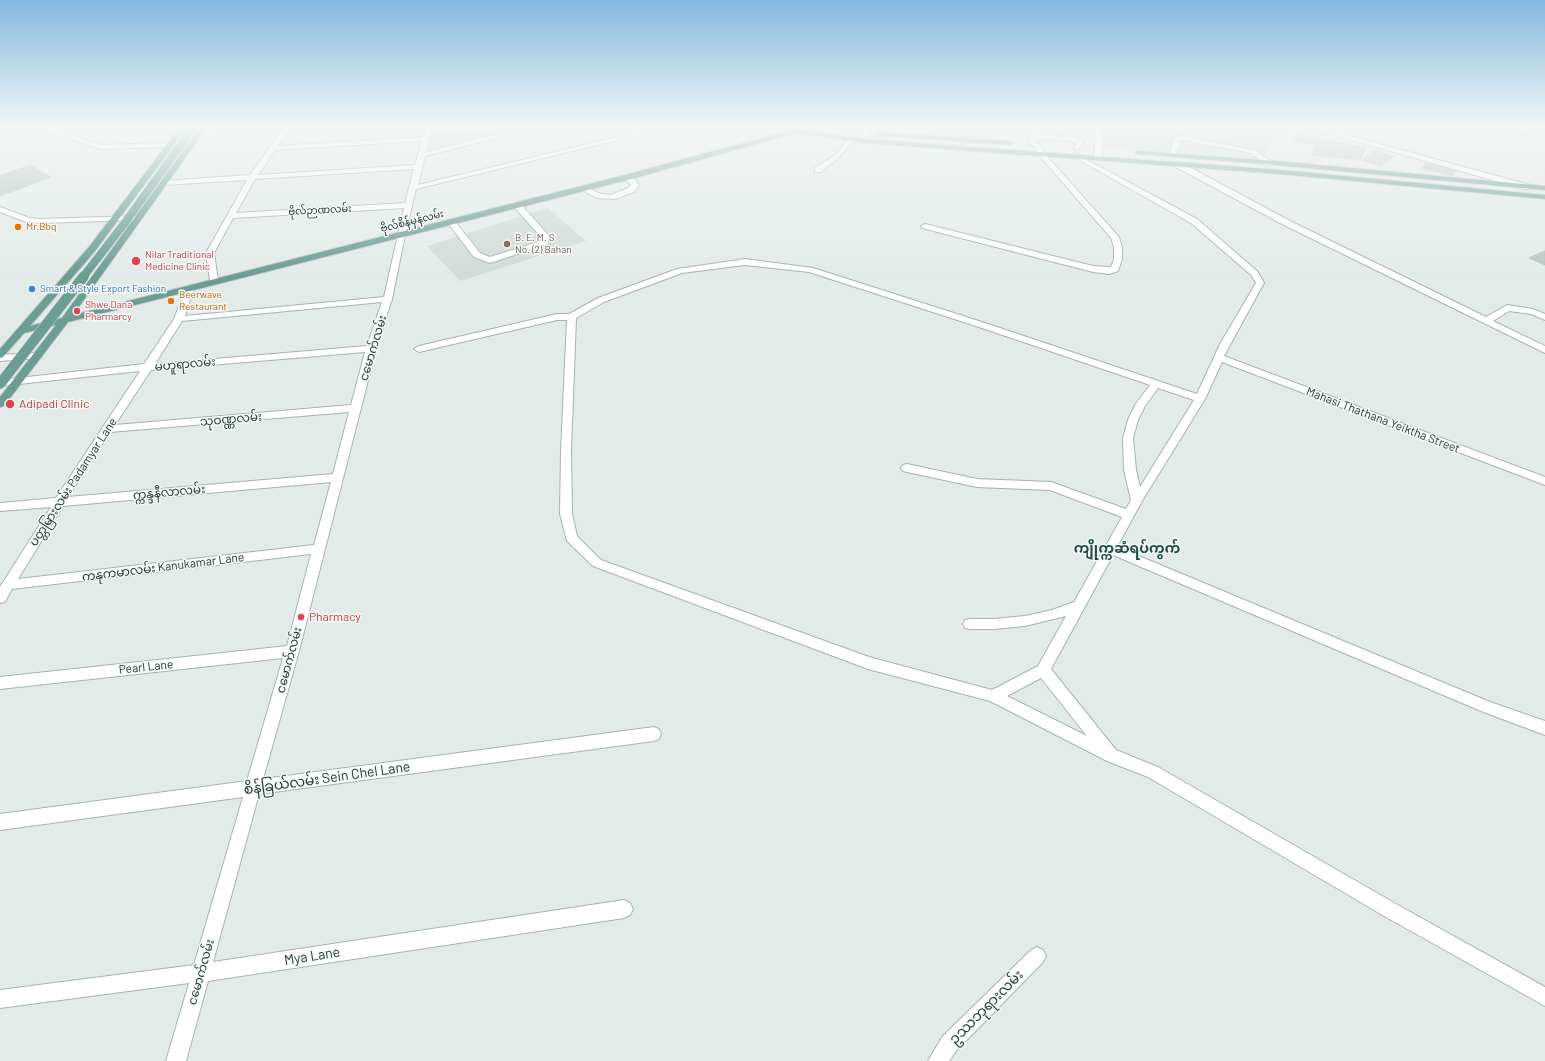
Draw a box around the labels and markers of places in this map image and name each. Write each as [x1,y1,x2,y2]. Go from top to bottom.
place label: Mr.Bbq [26,221,56,233]
marker: Mr.Bbq [13,222,23,232]
place label: B. E. M. S No. (2) Bahan [515,232,572,256]
marker: B. E. M. S No. (2) Bahan [502,239,512,249]
place label: Nilar Traditional Medicine Clinic [145,249,214,272]
marker: Nilar Traditional Medicine Clinic [130,255,142,267]
place label: Smart & Style Export Fashion [40,283,166,295]
marker: Smart & Style Export Fashion [27,284,37,294]
place label: Beerwave Restaurant [179,289,227,312]
marker: Beerwave Restaurant [166,296,176,306]
place label: Shwe Dana Pharmarcy [85,299,132,322]
marker: Shwe Dana Pharmarcy [72,306,82,316]
place label: Adipadi Clinic [19,397,89,411]
marker: Adipadi Clinic [4,398,16,410]
place label: Pharmacy [309,610,361,624]
marker: Pharmacy [296,612,306,622]

